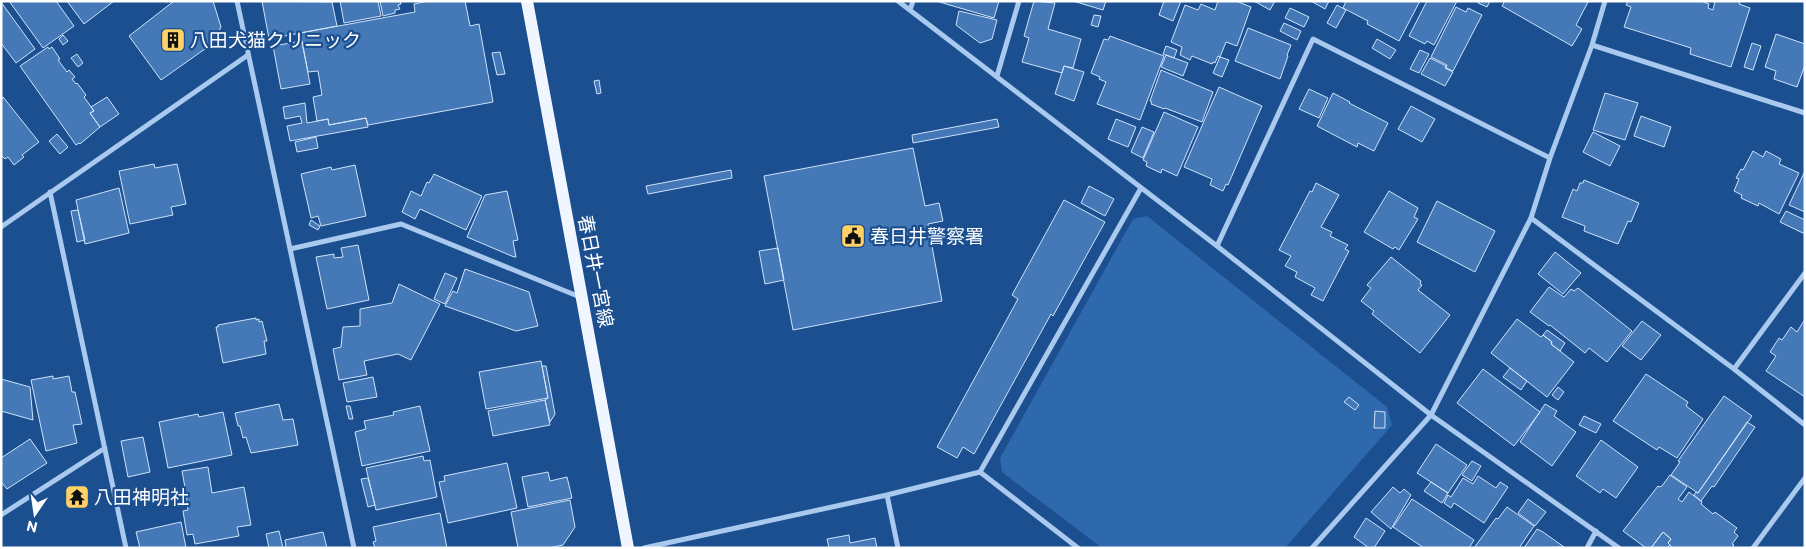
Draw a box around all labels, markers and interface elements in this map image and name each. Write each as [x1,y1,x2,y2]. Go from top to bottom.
building icon: 八田犬猫クリニック [160,27,186,53]
place label: 八田犬猫クリニック [190,28,361,51]
street label: 春日井一宮線 [574,213,619,329]
public building icon: 春日井警察署 [840,223,866,249]
place label: 春日井警察署 [870,224,984,247]
temple icon: 八田神明社 [64,484,90,510]
place label: 八田神明社 [94,485,189,508]
north arrow [10,489,60,539]
text: N [25,518,39,537]

